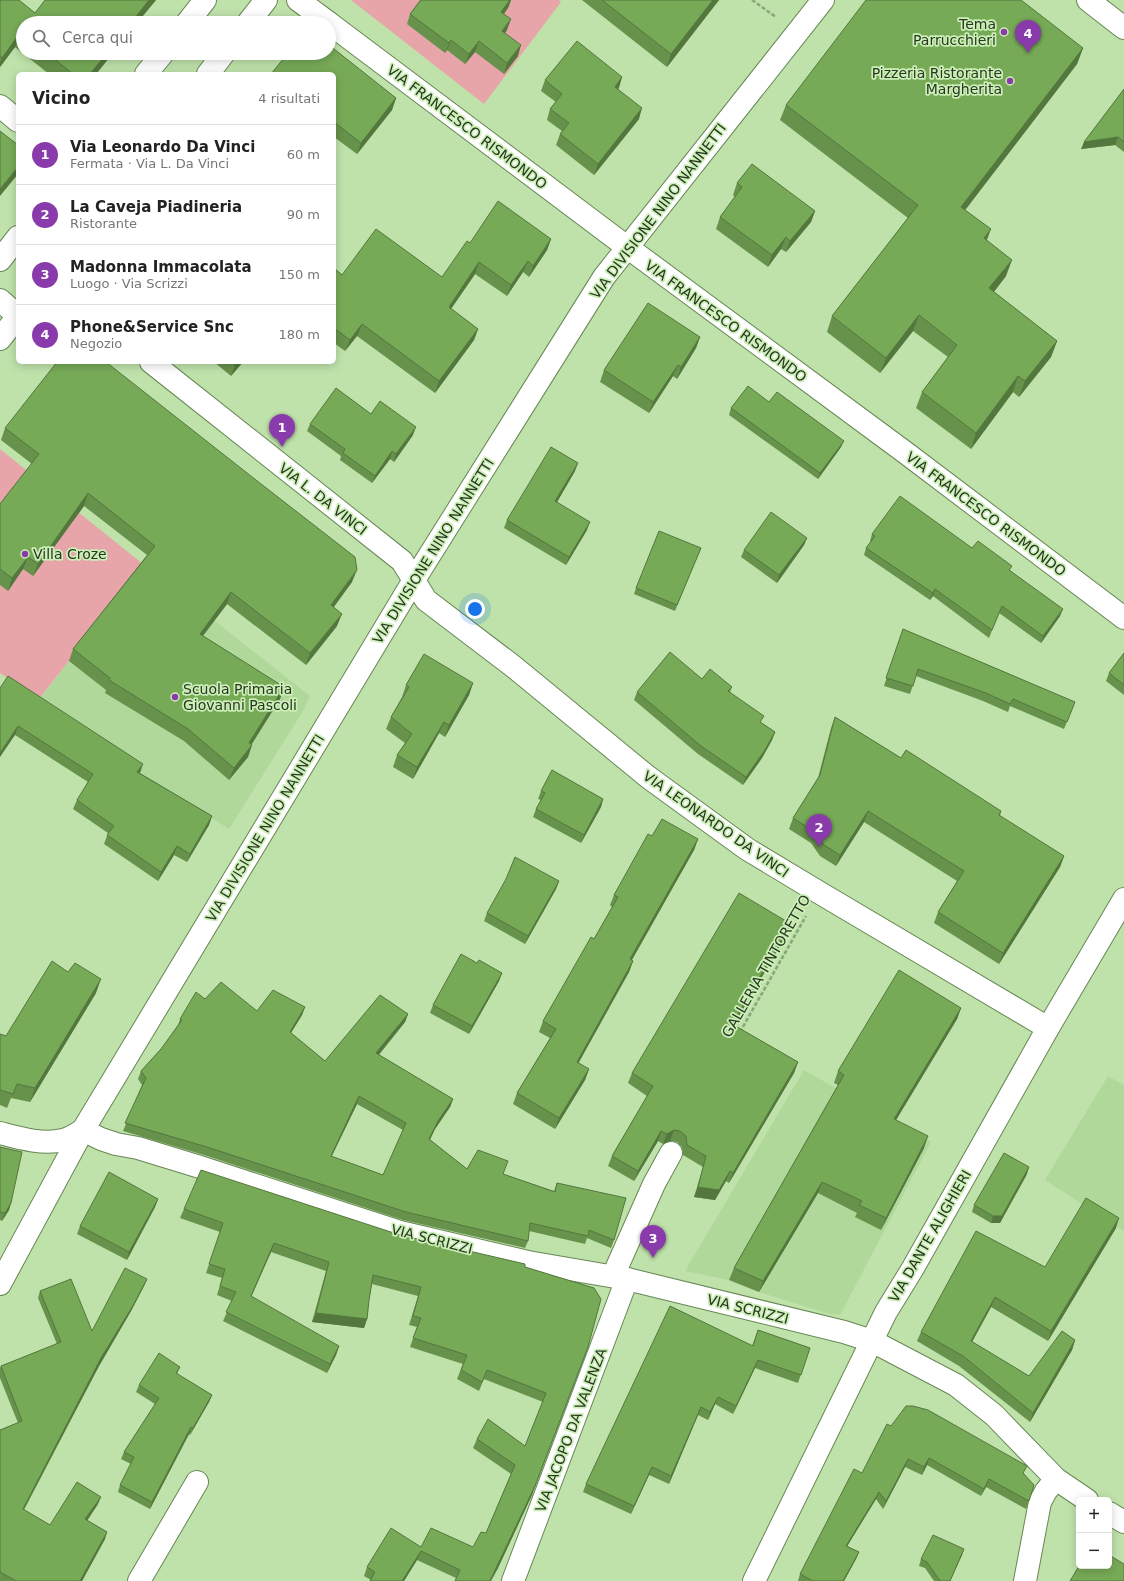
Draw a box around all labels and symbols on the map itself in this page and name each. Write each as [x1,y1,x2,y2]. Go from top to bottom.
place label: Tema Parrucchieri [913,16,996,48]
pin: 4 [1015,20,1041,53]
marker: Tema Parrucchieri [999,27,1009,37]
street label: VIA FRANCESCO RISMONDO [384,62,550,192]
place label: Pizzeria Ristorante Margherita [872,65,1002,97]
marker: Pizzeria Ristorante Margherita [1005,76,1015,86]
street label: VIA DIVISIONE NINO NANNETTI [587,120,729,302]
street label: VIA FRANCESCO RISMONDO [642,257,810,385]
pin: 1 [269,414,295,447]
street label: VIA FRANCESCO RISMONDO [903,449,1069,579]
street label: VIA DIVISIONE NINO NANNETTI [369,455,497,647]
street label: VIA L. DA VINCI [276,460,370,538]
place label: Villa Croze [33,546,107,562]
marker: Villa Croze [20,549,30,559]
your location [465,599,485,619]
place label: Scuola Primaria Giovanni Pascoli [183,681,297,713]
marker: Scuola Primaria Giovanni Pascoli [170,692,180,702]
street label: VIA DIVISIONE NINO NANNETTI [203,732,327,924]
street label: VIA LEONARDO DA VINCI [640,768,792,880]
pin: 2 [806,814,832,847]
street label: GALLERIA TINTORETTO [719,892,813,1040]
street label: VIA DANTE ALIGHIERI [886,1167,974,1305]
street label: VIA SCRIZZI [390,1221,474,1257]
pin: 3 [640,1225,666,1258]
street label: VIA SCRIZZI [706,1291,790,1327]
street label: VIA JACOPO DA VALENZA [532,1345,610,1514]

